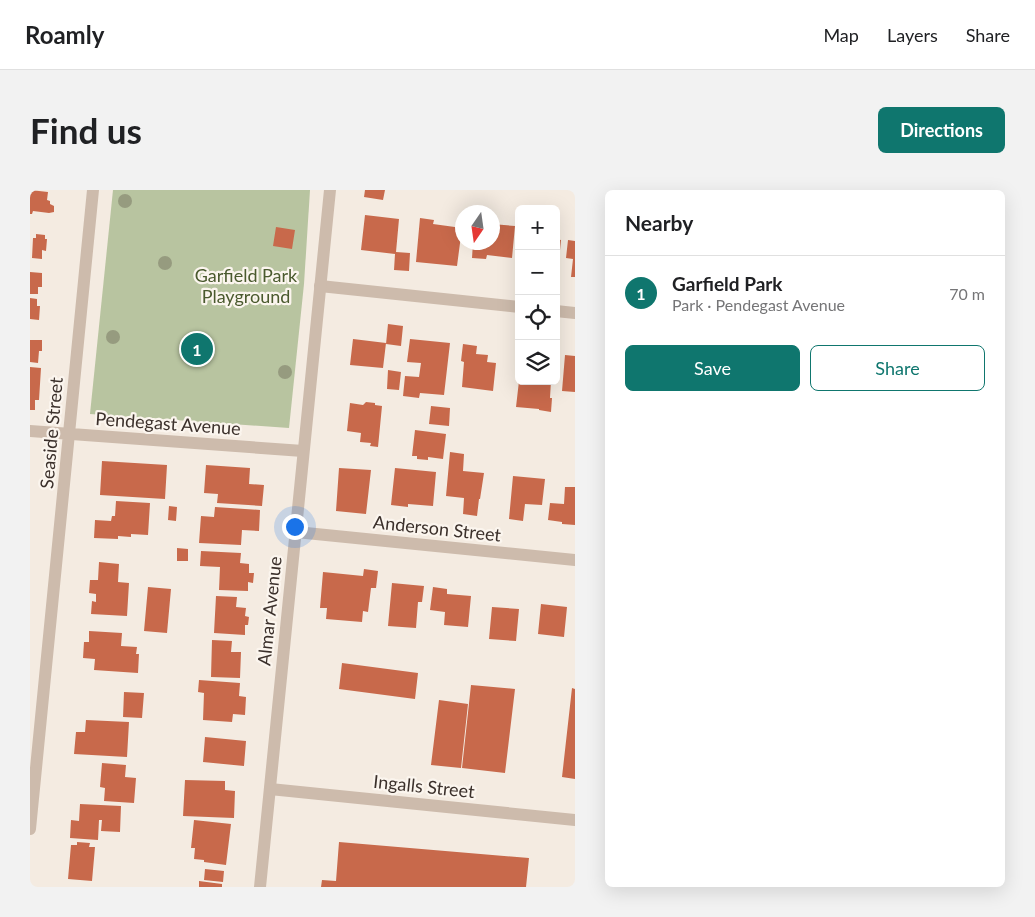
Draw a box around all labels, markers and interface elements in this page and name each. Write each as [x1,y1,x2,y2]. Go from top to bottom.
text: Roamly [25,20,104,49]
text: Map [823,24,859,46]
text: Layers [887,24,938,46]
text: Share [966,24,1010,46]
button: Directions [878,107,1005,153]
text: Find us [30,109,142,151]
north arrow [455,205,500,250]
map controls [515,205,560,385]
button: + [515,205,560,250]
text: Nearby [625,210,693,235]
button: − [515,250,560,295]
park label: Garfield Park Playground [195,264,298,307]
text: Garfield Park [672,272,783,295]
text: 1 [636,284,646,303]
text: 70 m [949,284,985,303]
button: locate [515,295,560,340]
text: Park · Pendegast Avenue [672,295,845,314]
pin: 1 [181,330,213,368]
button: layers [515,340,560,385]
button: Save [625,345,800,391]
button: Share [810,345,985,391]
street label: Seaside Street [35,376,67,490]
street label: Pendegast Avenue [95,407,241,439]
street label: Anderson Street [372,510,503,546]
your location [282,514,308,540]
street label: Almar Avenue [252,555,286,667]
street label: Ingalls Street [372,770,476,802]

